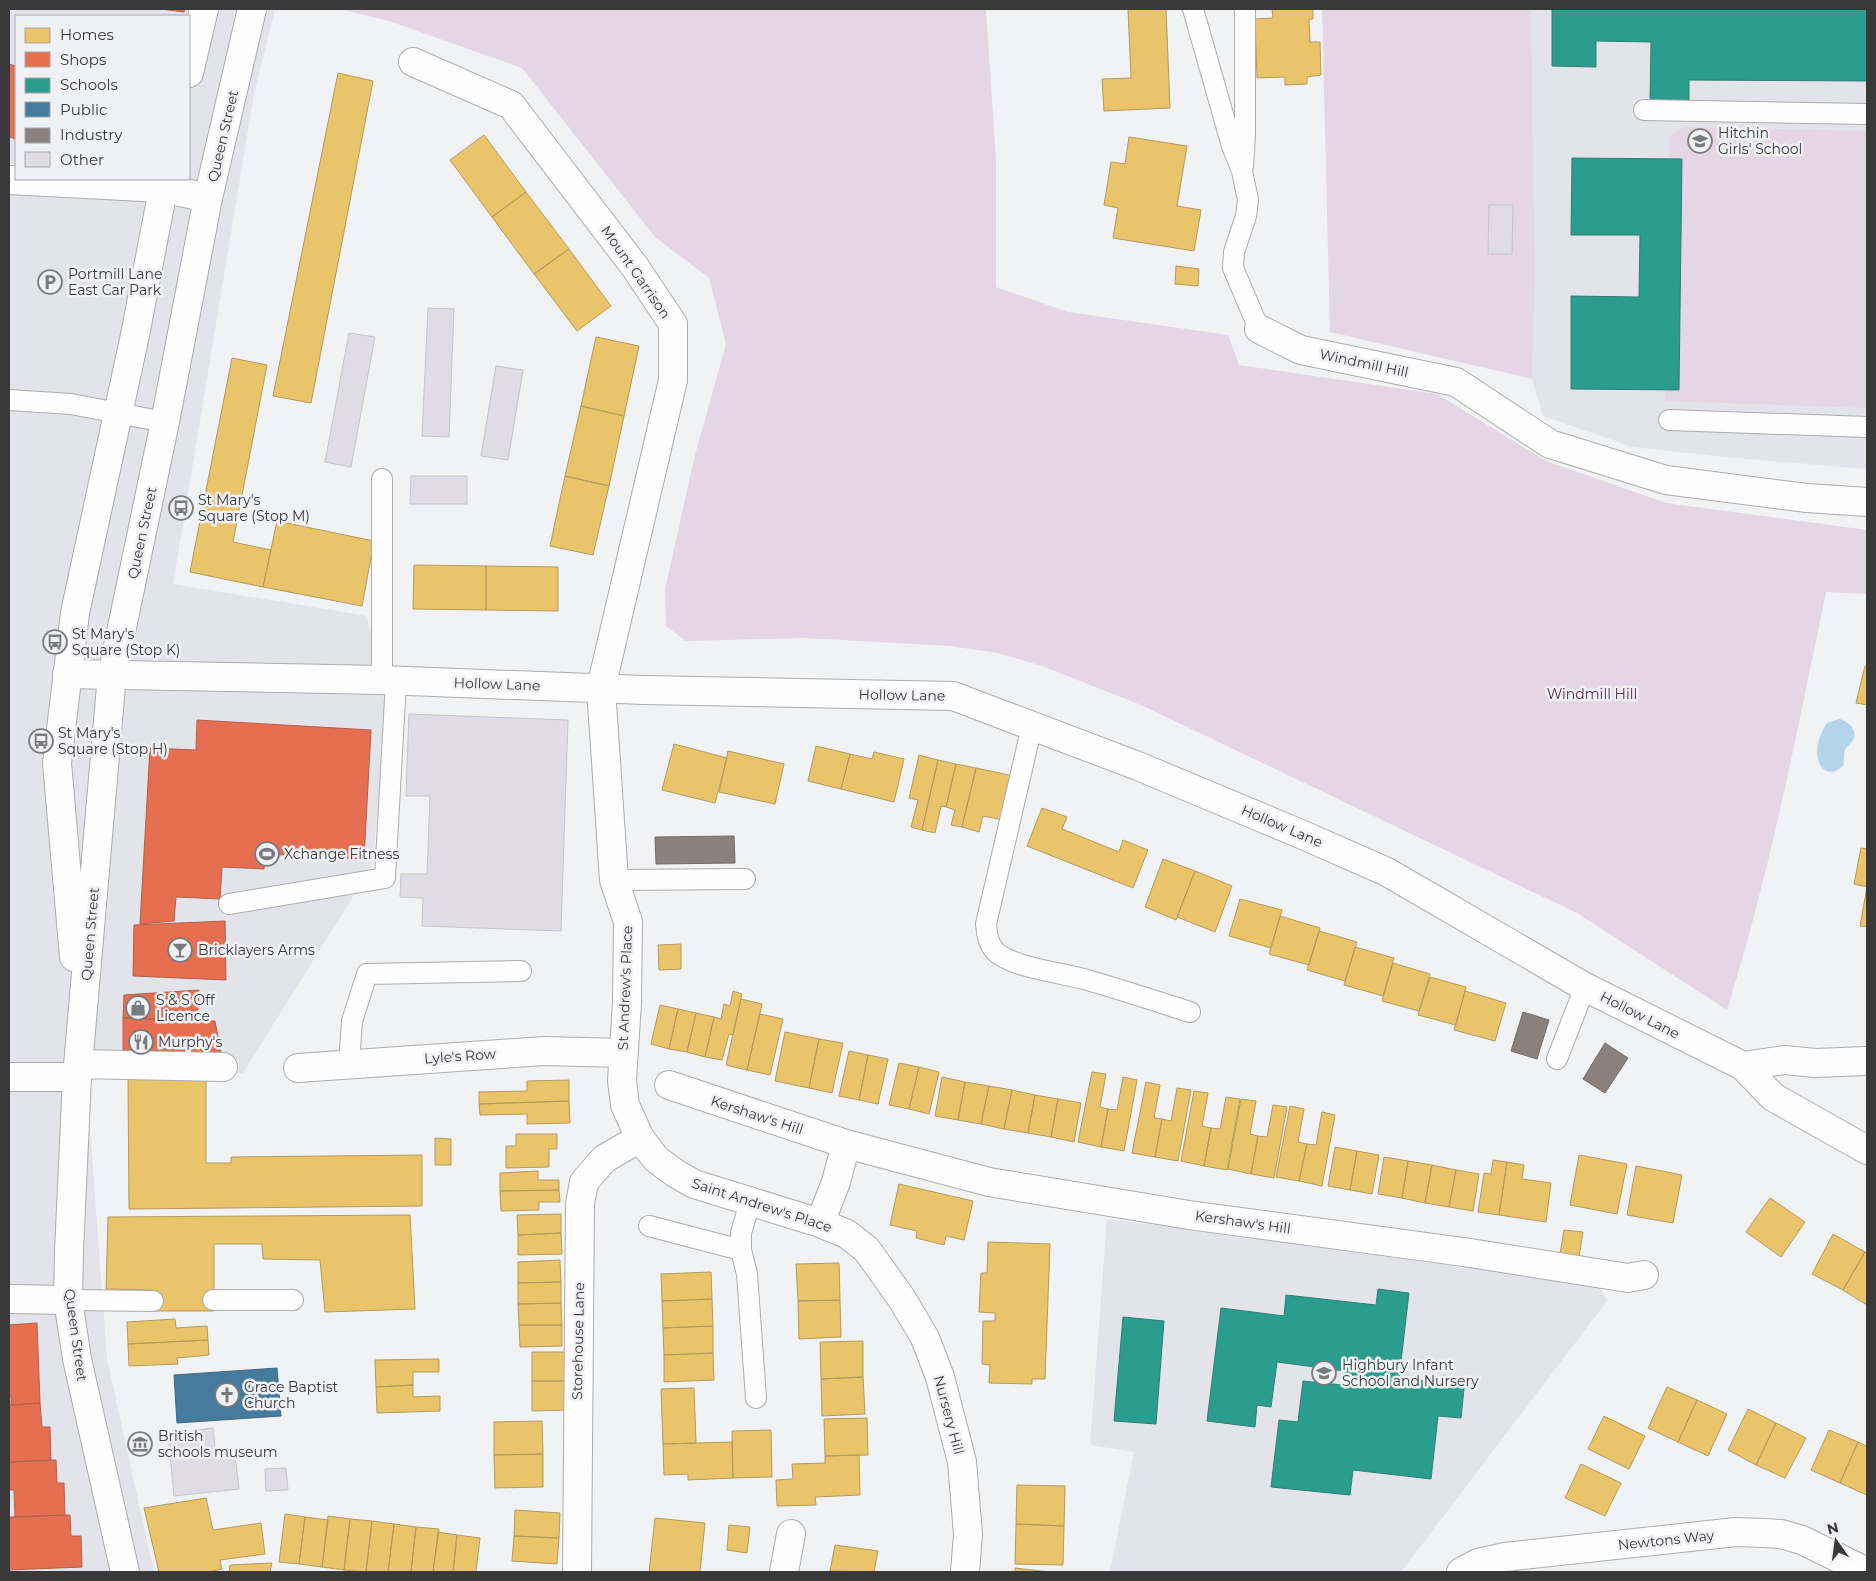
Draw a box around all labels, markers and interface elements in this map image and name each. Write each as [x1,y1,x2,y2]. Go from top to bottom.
legend [15,15,190,180]
text: Homes [60,25,114,44]
text: Shops [60,50,106,69]
text: Schools [60,75,118,94]
street label: Queen Street [204,88,242,184]
text: Public [60,100,108,119]
place label: Hitchin Girls' School [1718,124,1802,158]
text: Industry [60,125,123,144]
school or university icon: Hitchin Girls' School [1687,128,1713,154]
text: Other [60,150,104,169]
street label: Mount Garrison [597,222,675,322]
place label: Portmill Lane East Car Park [68,265,162,299]
parking icon: Portmill Lane East Car Park [37,269,63,295]
street label: Windmill Hill [1318,345,1410,381]
street label: Queen Street [123,485,161,581]
place label: St Mary's Square (Stop M) [198,491,310,525]
bus stop icon: St Mary's Square (Stop M) [168,495,194,521]
place label: St Mary's Square (Stop K) [72,625,180,659]
bus stop icon: St Mary's Square (Stop K) [42,629,68,655]
street label: Hollow Lane [453,673,541,695]
street label: Hollow Lane [859,685,945,705]
park label: Windmill Hill [1547,685,1637,703]
place label: St Mary's Square (Stop H) [58,724,168,758]
bus stop icon: St Mary's Square (Stop H) [28,728,54,754]
street label: Hollow Lane [1239,801,1325,851]
sports icon: Xchange Fitness [254,841,280,867]
place label: Xchange Fitness [284,845,399,863]
street label: Queen Street [77,886,103,981]
street label: St Andrew's Place [614,925,636,1051]
bar icon: Bricklayers Arms [167,937,193,963]
place label: Bricklayers Arms [198,941,315,959]
street label: Hollow Lane [1597,987,1683,1043]
place label: S & S Off Licence [156,991,216,1025]
shop icon: S & S Off Licence [125,995,151,1021]
restaurant icon: Murphy's [128,1029,154,1055]
place label: Murphy's [158,1033,222,1051]
street label: Lyle's Row [423,1044,497,1067]
street label: Kershaw's Hill [708,1092,806,1138]
street label: Saint Andrew's Place [690,1174,834,1236]
street label: Kershaw's Hill [1194,1206,1292,1238]
street label: Storehouse Lane [568,1282,588,1400]
street label: Queen Street [61,1287,91,1383]
place label: Highbury Infant School and Nursery [1342,1356,1479,1390]
school or university icon: Highbury Infant School and Nursery [1311,1360,1337,1386]
street label: Nursery Hill [930,1373,968,1457]
place label: Grace Baptist Church [244,1378,339,1412]
church icon: Grace Baptist Church [214,1382,240,1408]
place label: British schools museum [158,1427,278,1461]
museum icon: British schools museum [127,1431,153,1457]
north arrow [1811,1516,1861,1566]
text: N [1825,1518,1841,1538]
street label: Newtons Way [1617,1526,1715,1554]

